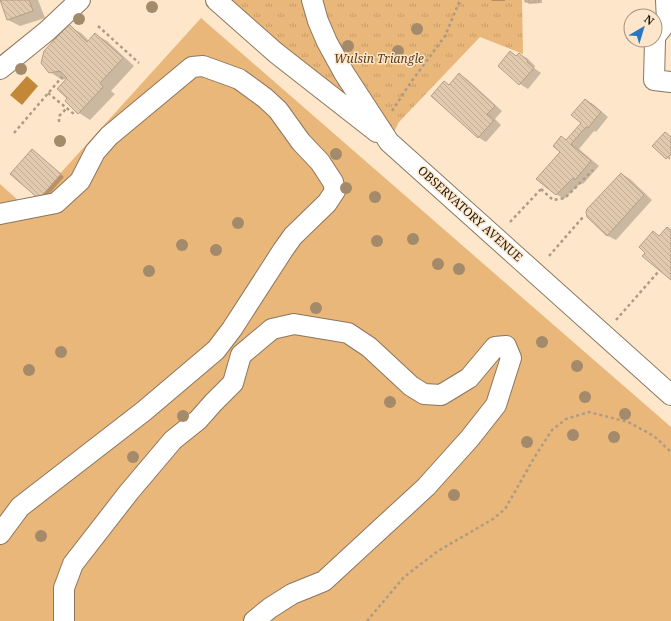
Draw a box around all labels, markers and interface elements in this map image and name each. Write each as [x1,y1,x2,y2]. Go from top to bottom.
north arrow [623,8,663,48]
text: N [641,11,658,29]
park label: Wulsin Triangle [334,50,424,67]
street label: OBSERVATORY AVENUE [414,162,526,265]

